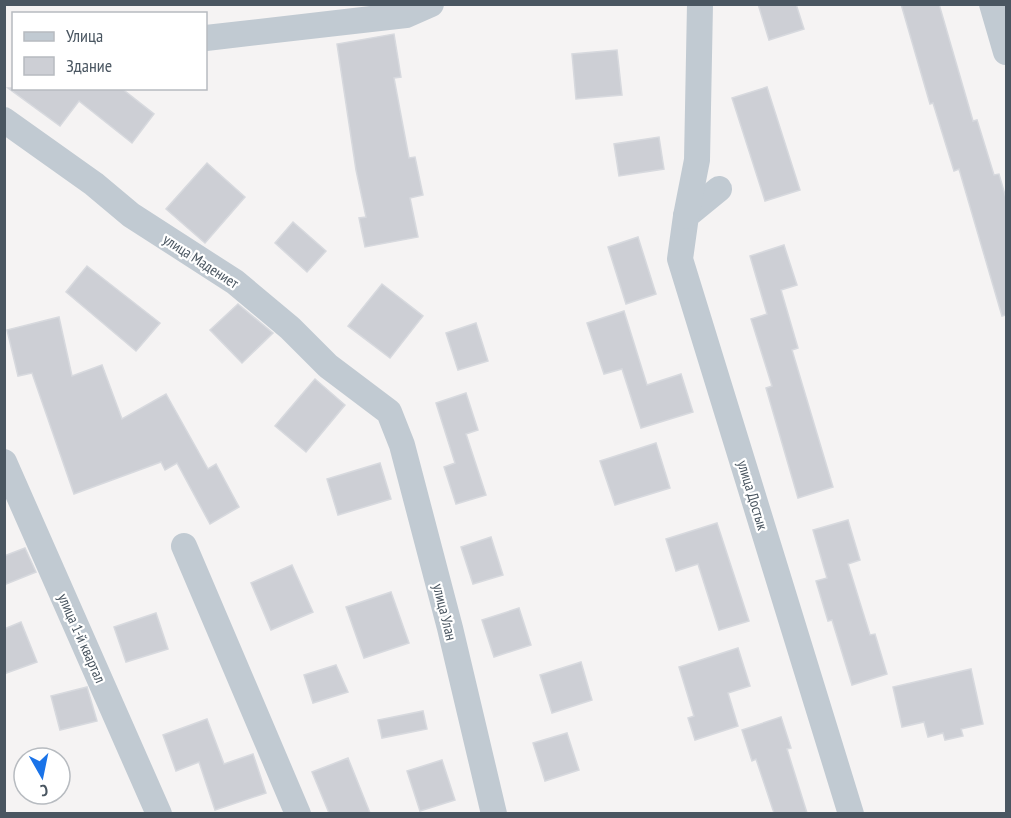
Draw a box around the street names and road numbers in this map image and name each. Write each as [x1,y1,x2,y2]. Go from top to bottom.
street label: улица Мадениет [160,230,243,293]
street label: улица Достык [733,458,773,532]
street label: улица Улан [429,582,461,642]
street label: улица 1-й квартал [54,590,110,686]

